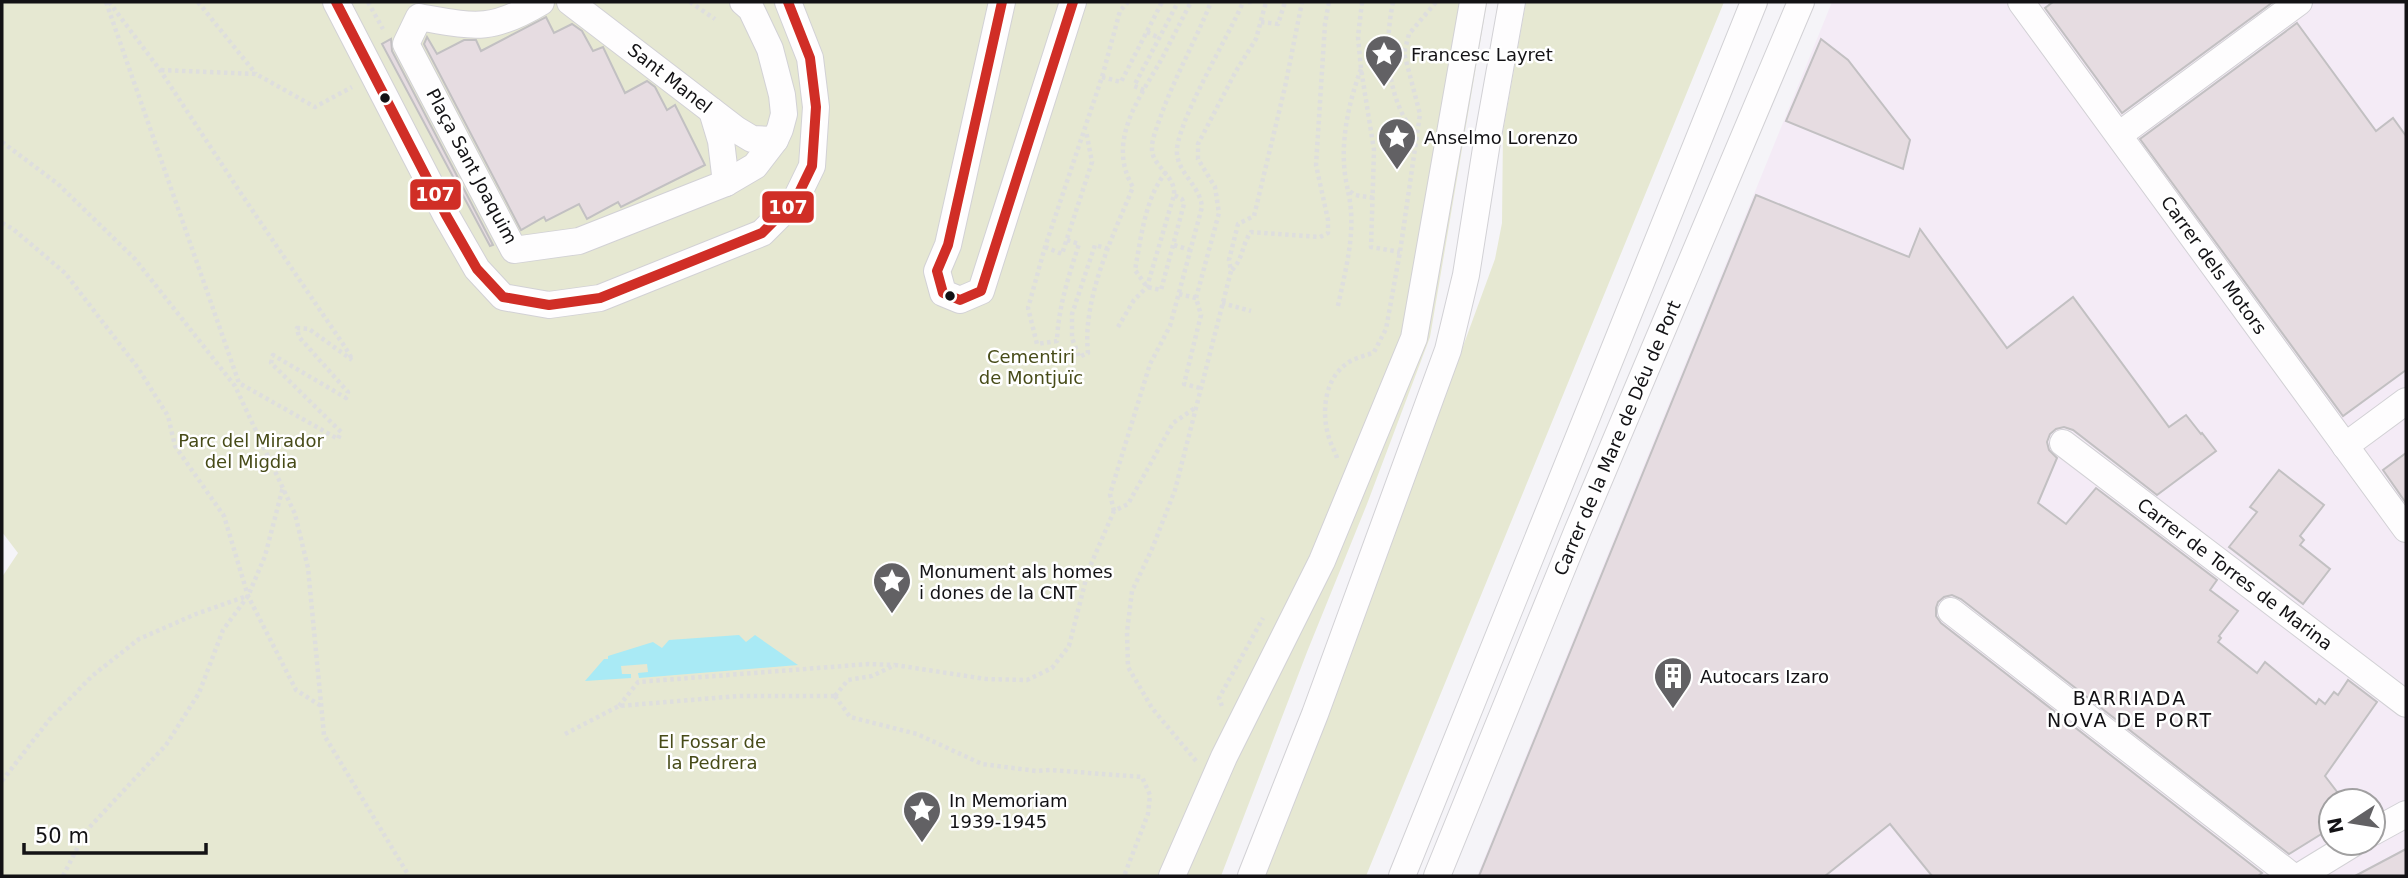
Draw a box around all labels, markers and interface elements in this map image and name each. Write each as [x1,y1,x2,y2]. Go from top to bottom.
place icon: Francesc Layret [1363,33,1405,88]
street label: Sant Manel [624,39,716,117]
place label: Francesc Layret [1411,44,1553,65]
street label: Plaça Sant Joaquim [422,85,522,247]
unlabelled marker [378,91,392,105]
place icon: Anselmo Lorenzo [1376,116,1418,171]
place label: Anselmo Lorenzo [1424,127,1578,148]
line badge: 107 [409,178,462,211]
text: 107 [415,183,455,205]
line badge: 107 [761,190,815,224]
street label: Carrer dels Motors [2157,192,2271,338]
text: 107 [768,196,808,218]
unlabelled marker [943,289,957,303]
street label: Carrer de la Mare de Déu de Port [1549,297,1685,579]
park label: Cementiri de Montjuïc [979,346,1083,388]
park label: Parc del Mirador del Migdia [178,430,324,472]
street label: Carrer de Torres de Marina [2133,494,2337,654]
place icon: Monument als homes i dones de la CNT [871,560,913,615]
place label: Monument als homes i dones de la CNT [919,561,1113,603]
building icon: Autocars Izaro [1652,655,1694,710]
place label: Autocars Izaro [1700,666,1829,687]
district label: BARRIADA NOVA DE PORT [2047,687,2213,731]
park label: El Fossar de la Pedrera [658,731,766,773]
north arrow [2317,787,2387,857]
place icon: In Memoriam 1939-1945 [901,789,943,844]
place label: In Memoriam 1939-1945 [949,790,1068,832]
scale bar [24,812,206,856]
text: N [2323,815,2348,836]
text: 50 m [35,824,89,848]

